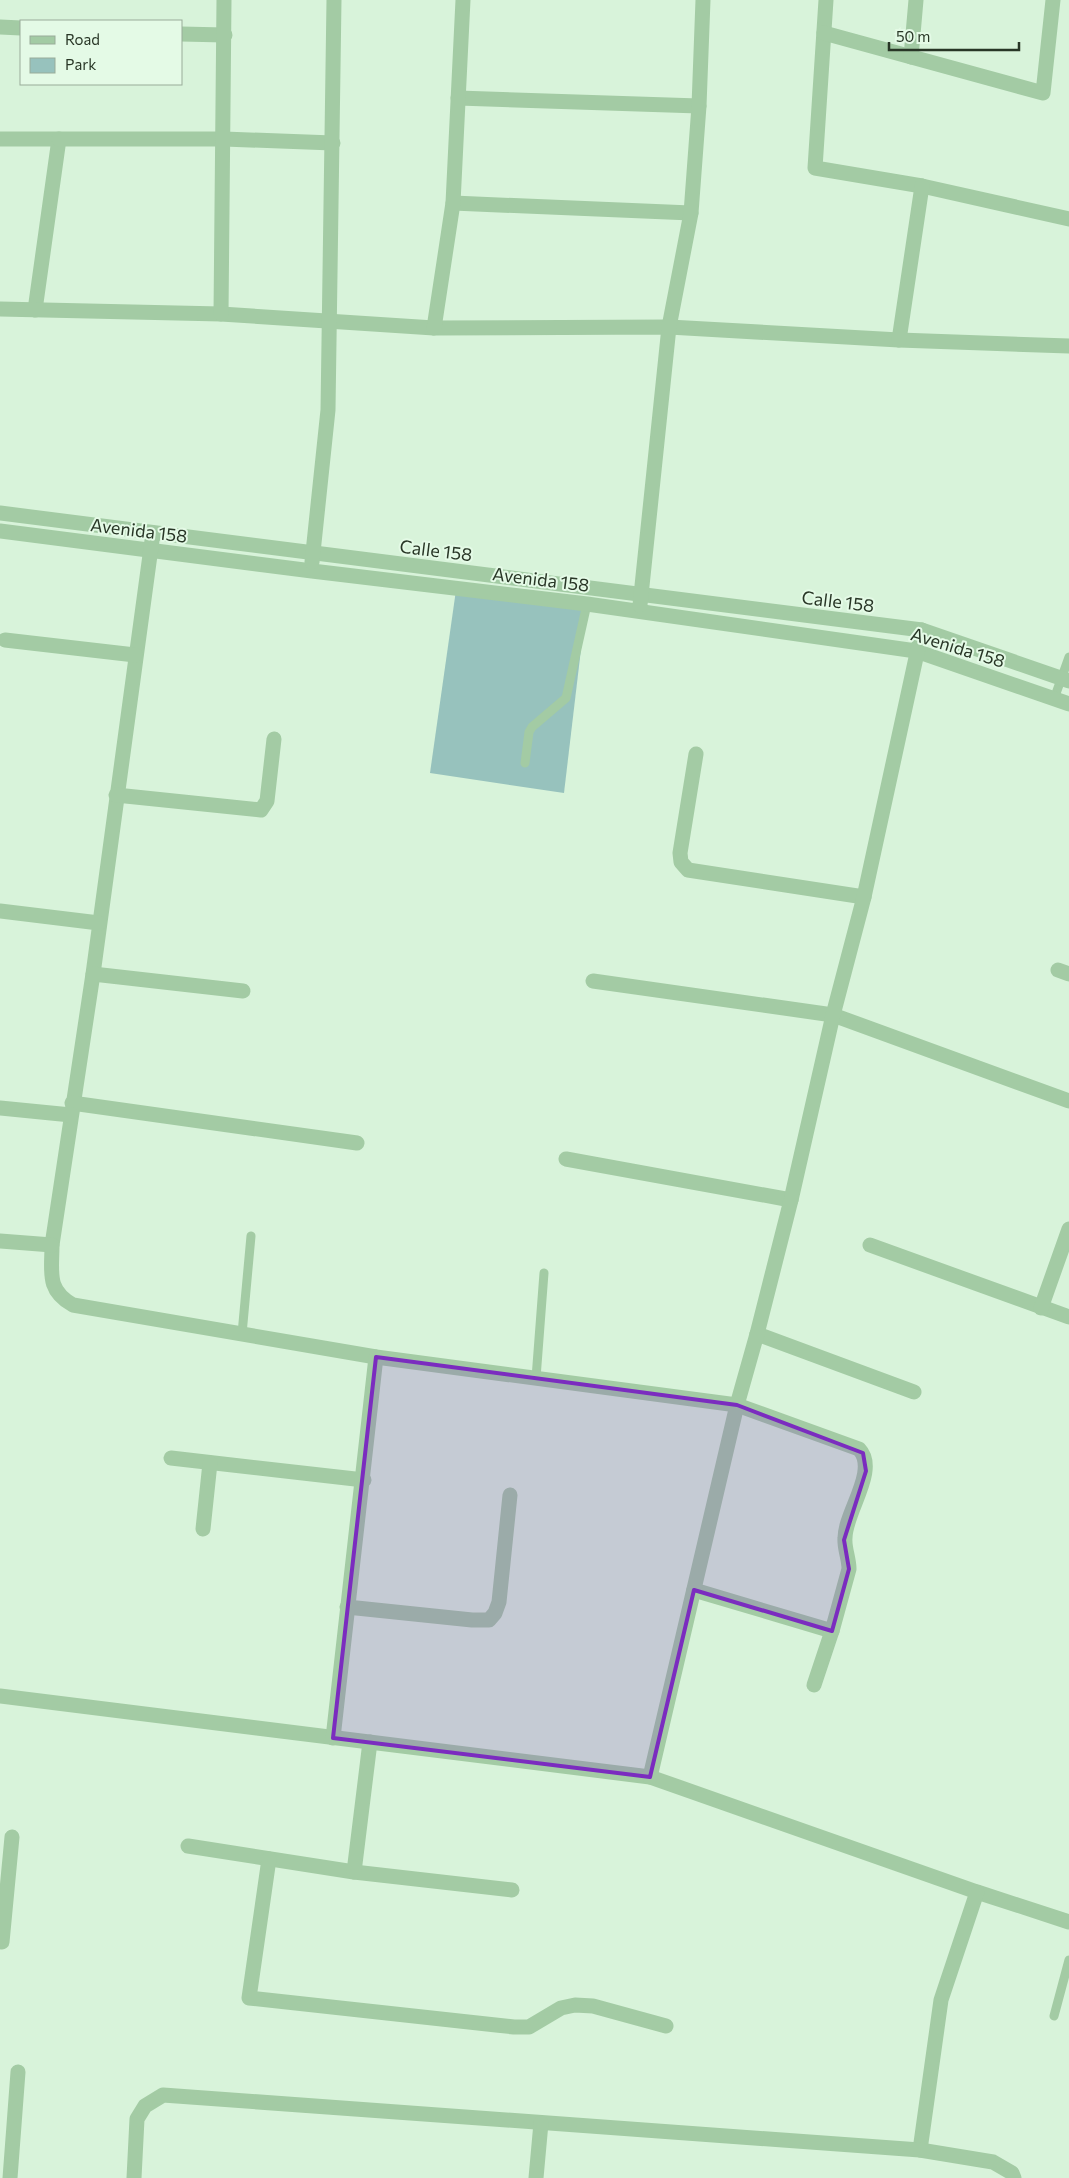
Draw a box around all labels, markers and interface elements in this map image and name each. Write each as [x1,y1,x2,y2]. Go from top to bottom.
legend [20,20,182,85]
scale bar [889,20,1019,52]
text: 50 m [896,27,930,45]
text: Road [65,30,100,48]
text: Park [65,55,96,73]
street label: Avenida 158 [89,513,189,547]
street label: Calle 158 [399,535,474,565]
street label: Avenida 158 [491,562,591,596]
street label: Calle 158 [801,586,876,616]
street label: Avenida 158 [908,622,1008,672]

